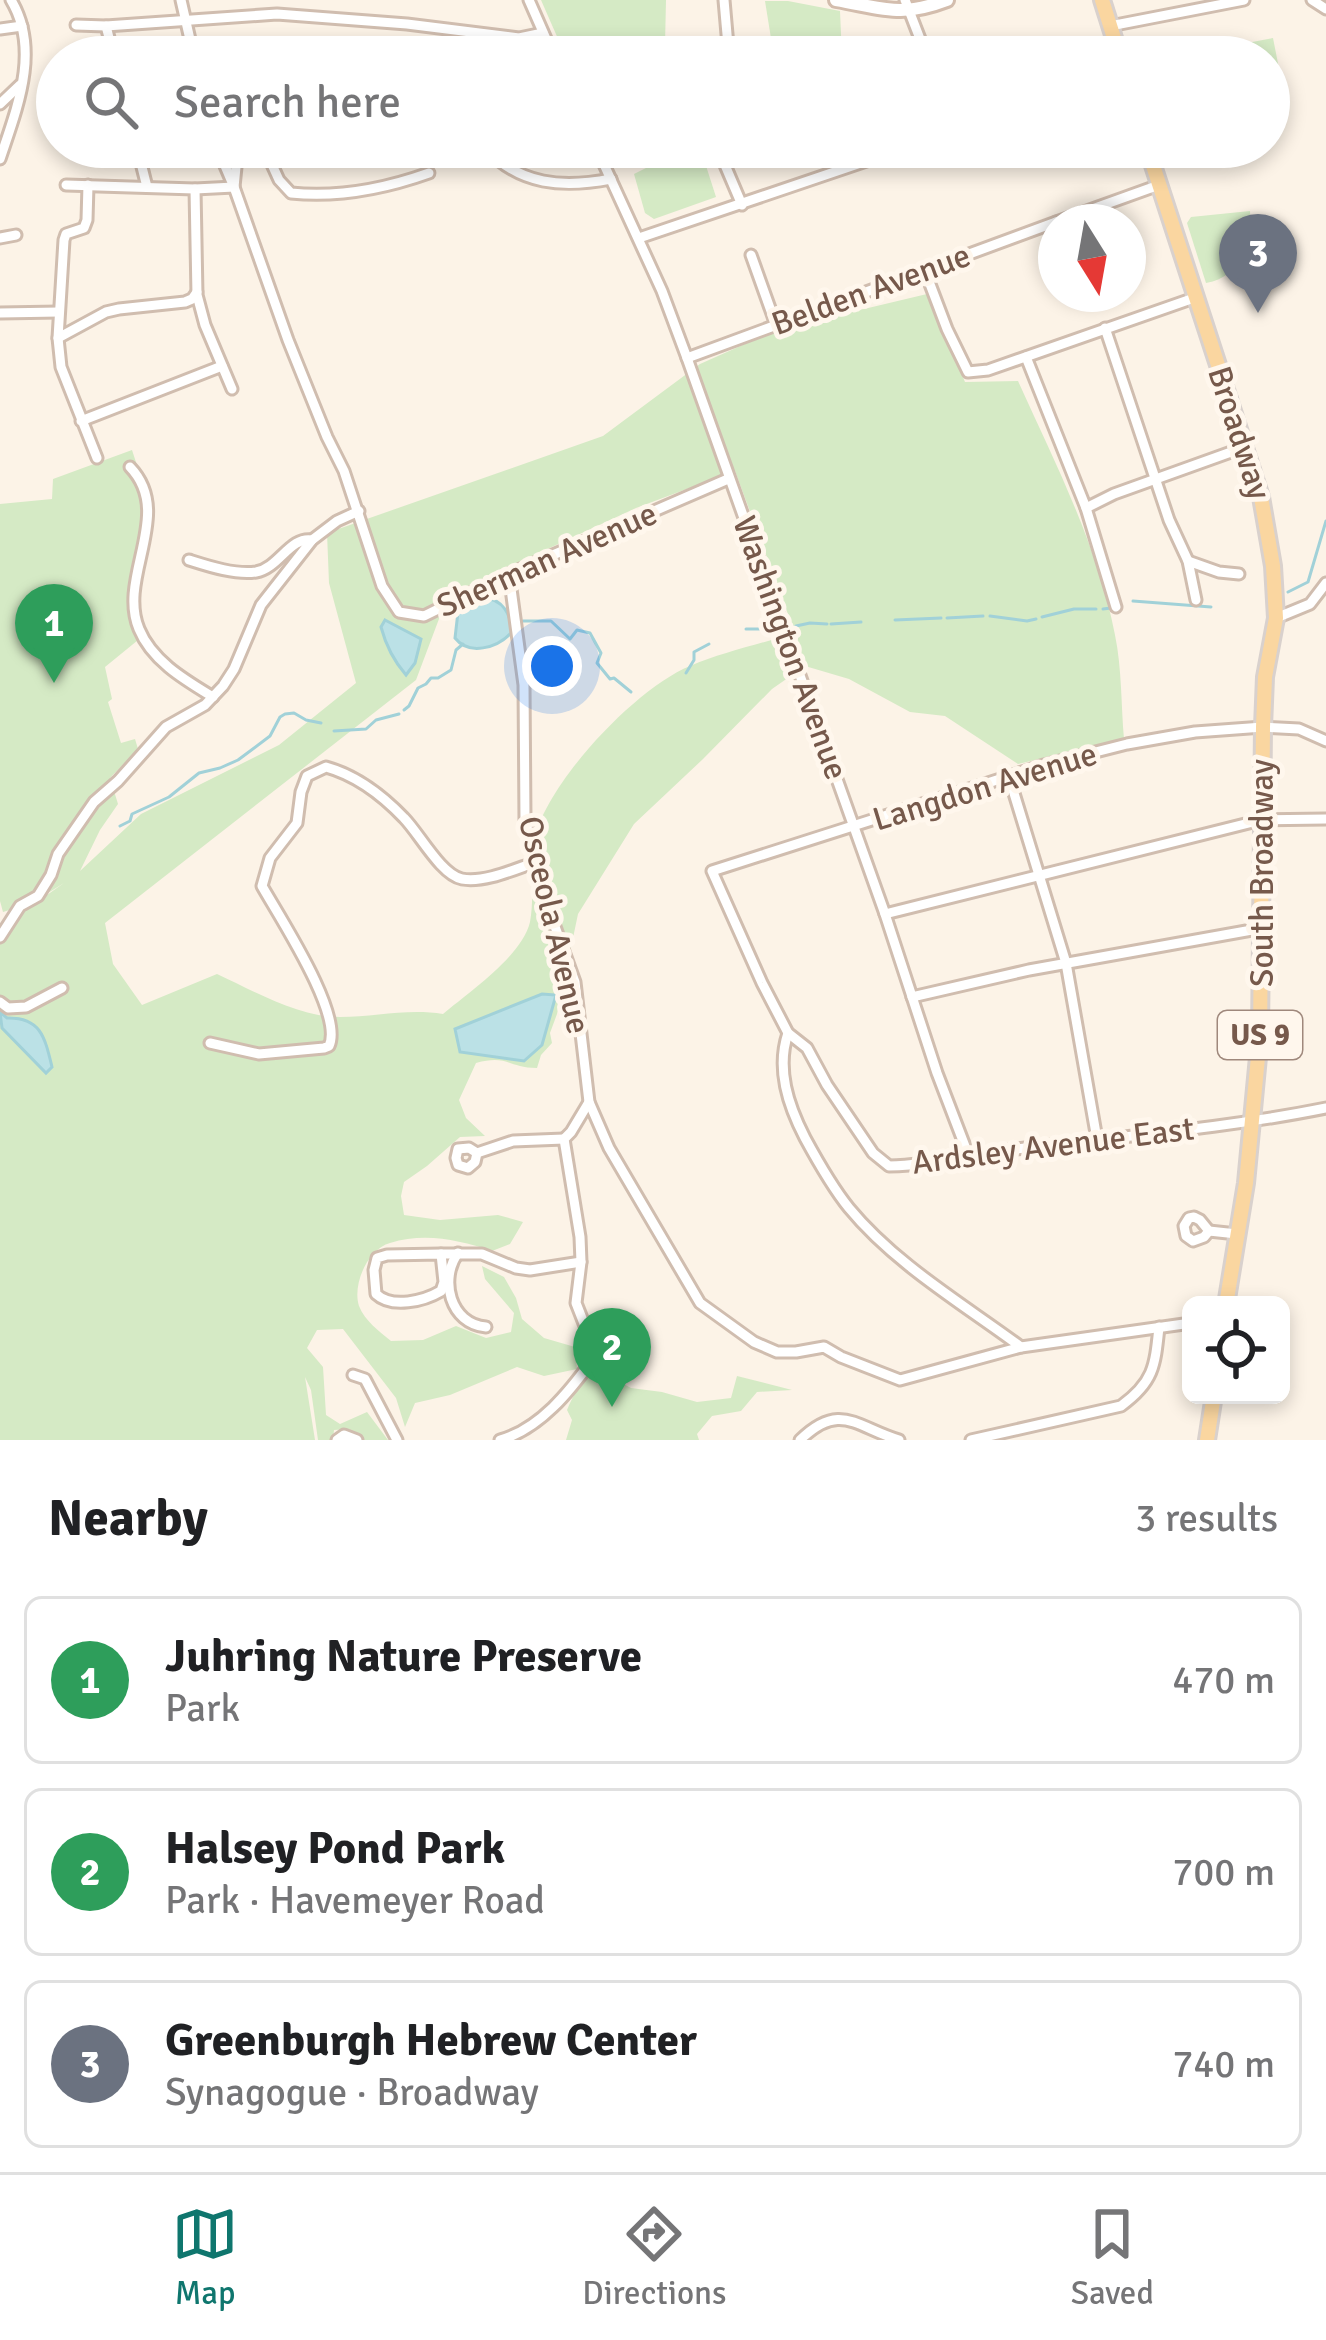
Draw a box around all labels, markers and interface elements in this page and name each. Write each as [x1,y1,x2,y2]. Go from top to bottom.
search box [36,36,1290,168]
icon: search [78,69,144,135]
text: Search here [174,75,401,130]
north arrow [1038,204,1146,312]
pin: 3 [1219,214,1297,313]
street label: Belden Avenue [766,235,976,345]
street label: Broadway [1198,361,1280,505]
street label: Sherman Avenue [431,493,663,627]
street label: Washington Avenue [723,511,857,785]
pin: 1 [15,584,93,683]
your location [522,636,582,696]
street label: Langdon Avenue [868,733,1102,841]
street label: South Broadway [1242,759,1283,987]
street label: Osceola Avenue [509,812,599,1038]
road number: US 9 [1218,1011,1302,1059]
street label: Ardsley Avenue East [910,1108,1196,1184]
map controls [1182,1296,1290,1404]
button: locate [1182,1296,1290,1404]
pin: 2 [573,1308,651,1407]
text: Nearby [48,1487,208,1550]
text: 3 results [1135,1494,1278,1542]
text: Juhring Nature Preserve [165,1629,642,1684]
text: 1 [79,1656,101,1704]
text: 470 m [1172,1656,1275,1704]
text: Park [165,1684,240,1732]
text: Halsey Pond Park [165,1821,505,1876]
text: 2 [79,1848,101,1896]
text: 700 m [1172,1848,1275,1896]
text: Park · Havemeyer Road [165,1876,545,1924]
text: Greenburgh Hebrew Center [165,2013,697,2068]
text: 3 [79,2040,101,2088]
text: 740 m [1172,2040,1275,2088]
text: Synagogue · Broadway [165,2068,539,2116]
tab: Map [172,2201,238,2314]
tab: Directions [582,2201,727,2314]
tab: Saved [1071,2201,1154,2314]

